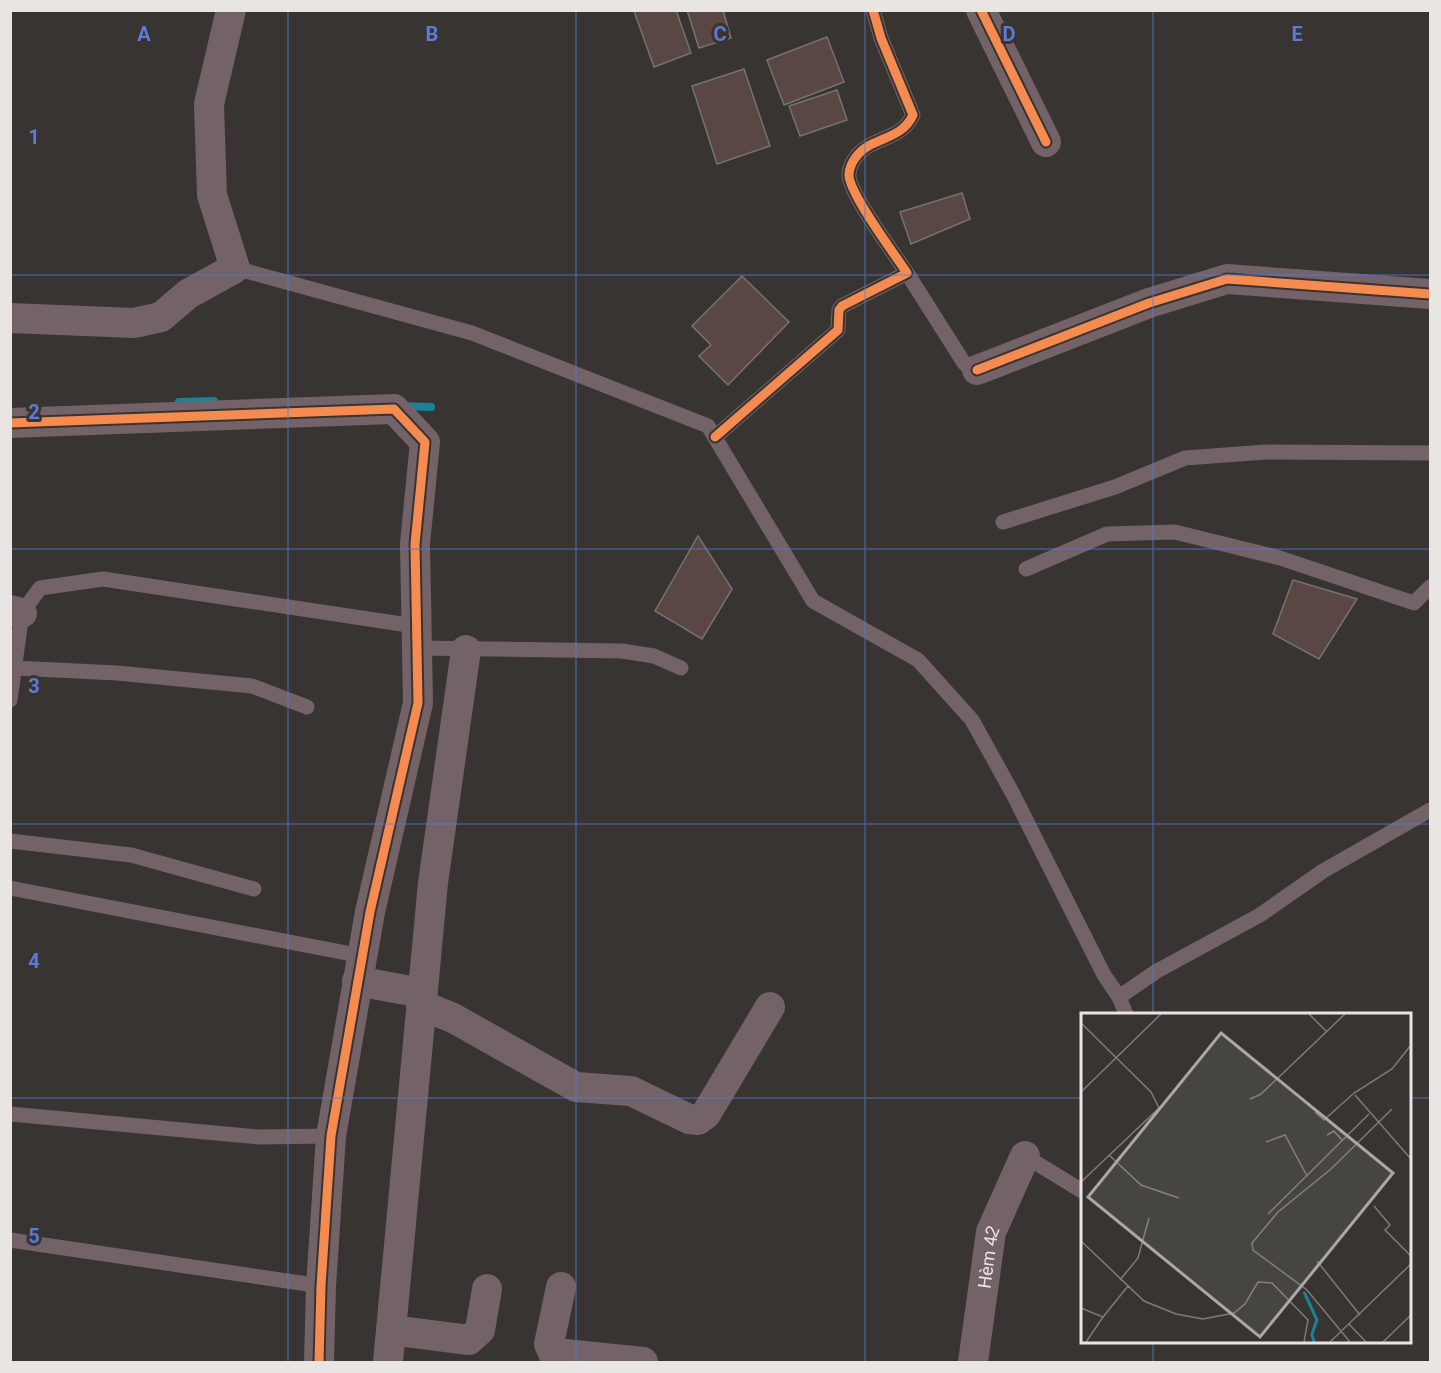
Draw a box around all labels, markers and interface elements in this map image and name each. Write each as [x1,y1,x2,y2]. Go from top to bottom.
text: A [137,22,151,46]
text: B [426,22,438,46]
text: C [713,22,727,46]
text: D [1003,22,1016,46]
text: E [1291,22,1303,46]
text: 1 [28,125,40,149]
text: 2 [28,400,40,424]
text: 3 [28,674,40,698]
text: 4 [28,949,40,973]
inset map [1081,1013,1411,1343]
street label: Hèm 42 [973,1222,1003,1290]
text: 5 [28,1224,40,1248]

